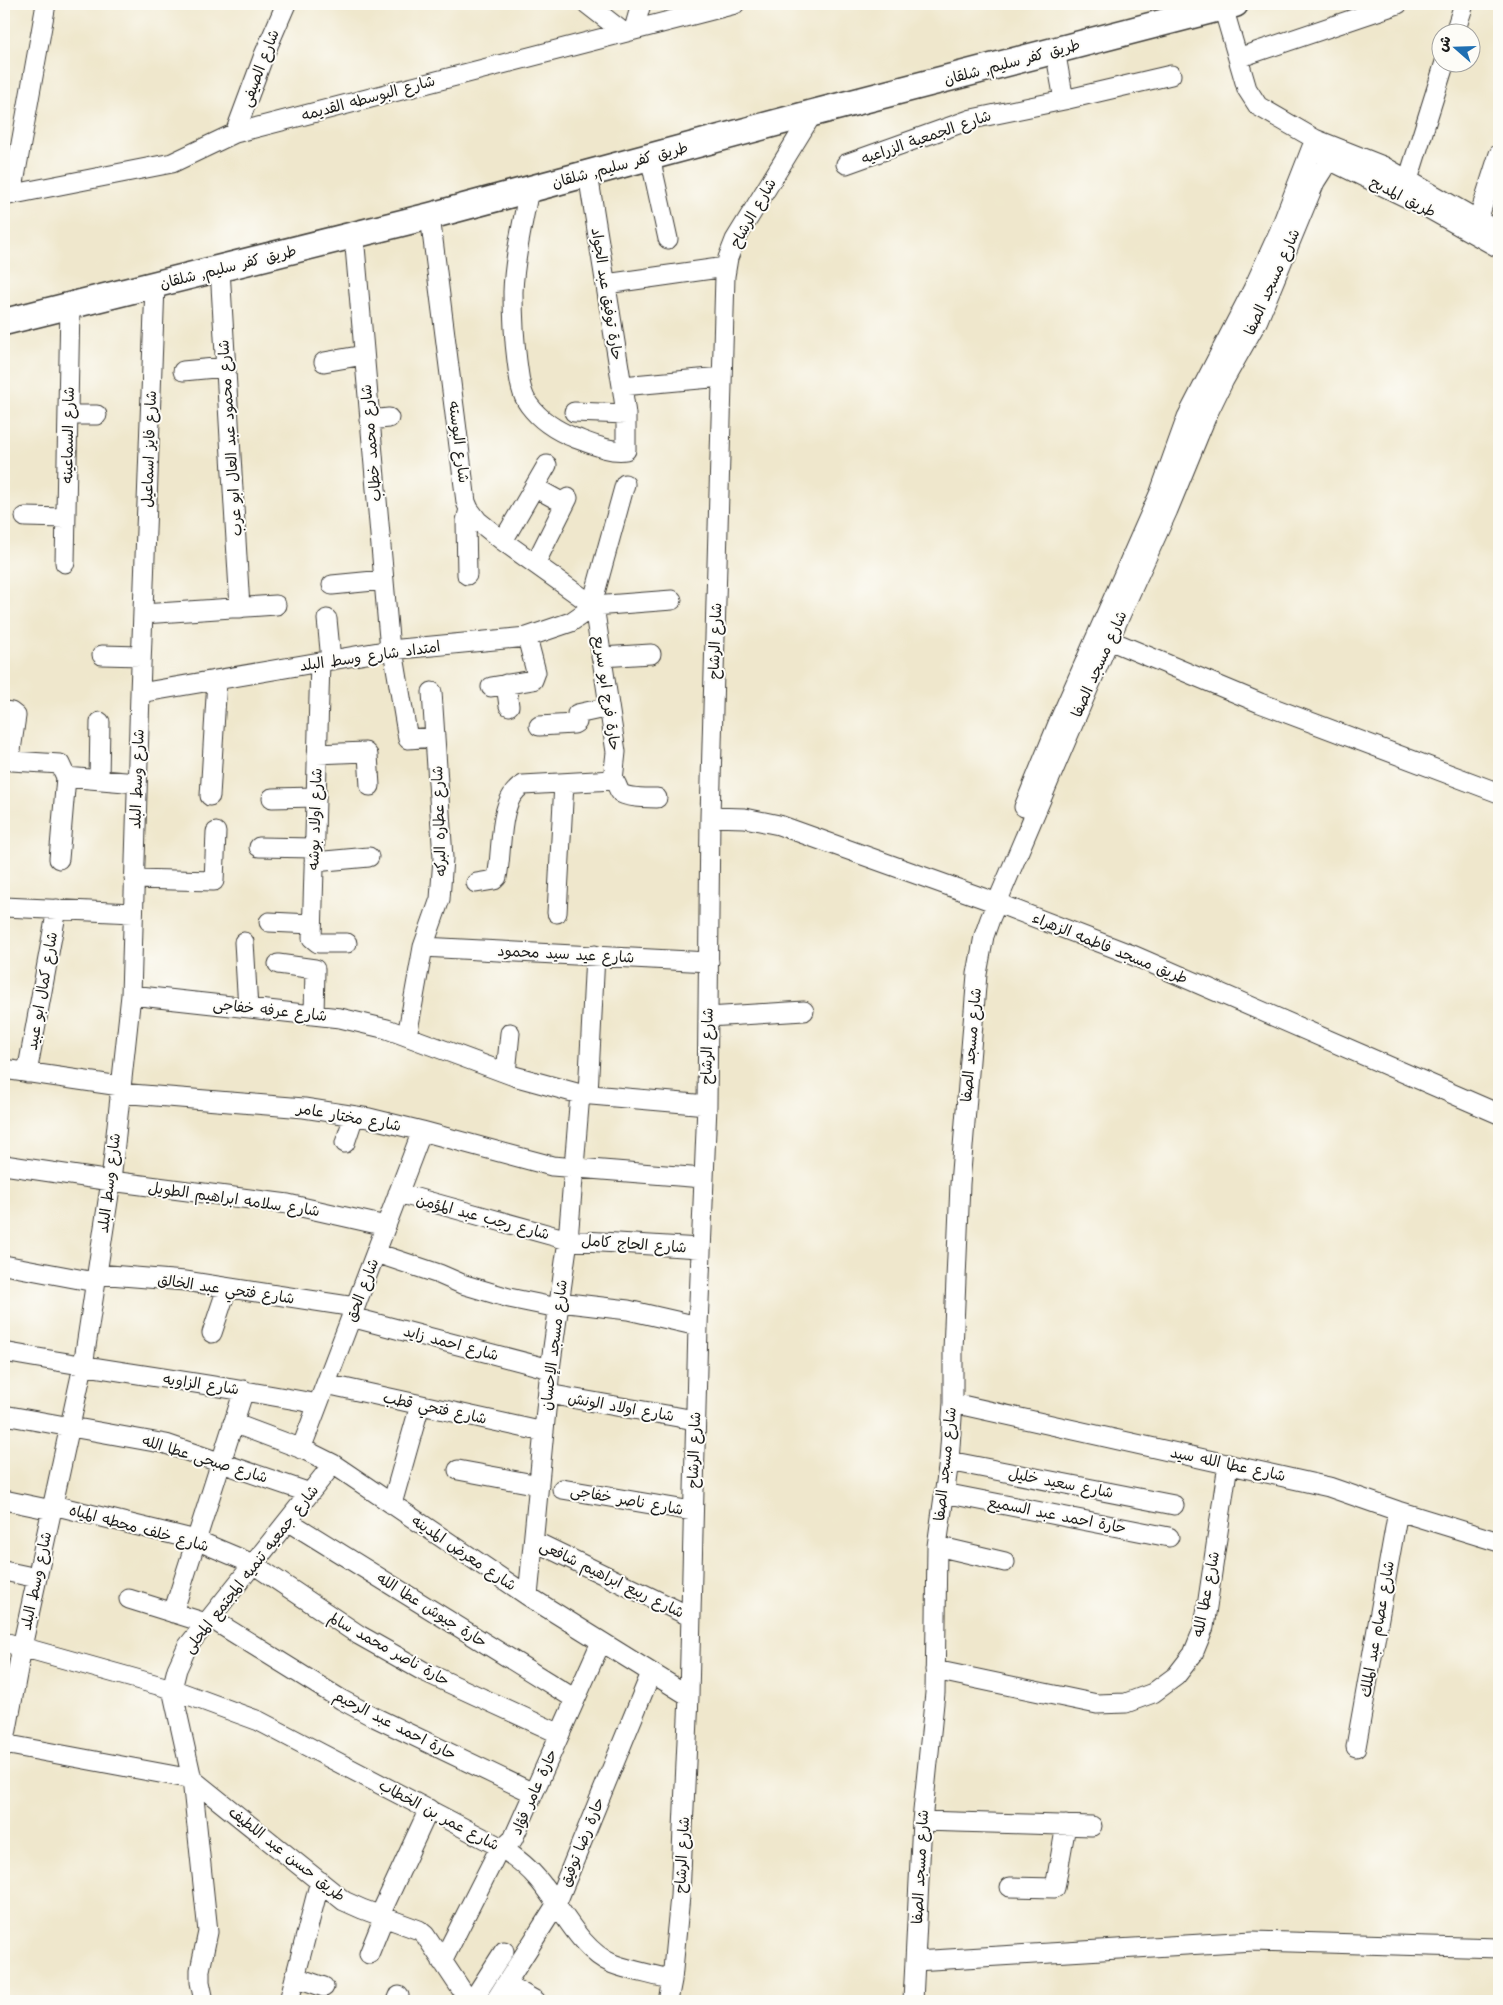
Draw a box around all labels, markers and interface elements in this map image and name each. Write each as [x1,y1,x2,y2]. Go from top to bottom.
north arrow [1430,22,1480,72]
street label: شارع الصيفى [235,26,287,110]
street label: طريق كفر سليم, شلقان [941,33,1083,93]
text: ش [1432,33,1458,55]
street label: شارع البوسطه القديمه [299,70,438,128]
street label: شارع الجمعية الزراعيه [858,104,995,172]
street label: طريق كفر سليم, شلقان [549,136,691,196]
street label: طريق المدبح [1365,171,1440,225]
street label: شارع الرشاح [724,174,783,253]
street label: شارع مسجد الصفا [1239,225,1307,340]
street label: حارة توفيق عبد الجواد [584,226,628,362]
street label: طريق كفر سليم, شلقان [157,239,299,297]
street label: شارع محمود عبد العال ابو عرب [212,339,250,537]
street label: شارع محمد خطاب [355,383,389,503]
street label: شارع السماعينه [56,386,82,484]
street label: شارع فايز اسماعيل [136,390,164,508]
street label: شارع البوسته [441,400,475,484]
street label: شارع الرشاح [703,602,729,680]
street label: شارع مسجد الصفا [1066,607,1134,722]
street label: حارة فرج ابو سريع [586,634,626,752]
street label: امتداد شارع وسط البلد [298,635,442,679]
street label: شارع وسط البلد [124,728,152,830]
street label: شارع عطاره البركه [426,765,454,877]
street label: شارع اولاد بوشه [302,768,330,871]
street label: طريق مسجد فاطمه الزهراء [1028,907,1191,991]
street label: شارع كمال ابو عبيد [21,930,65,1052]
street label: شارع عيد سيد محمود [497,939,635,971]
street label: شارع مسجد الصفا [955,987,989,1103]
street label: شارع عرفه خفاجى [212,993,328,1029]
street label: شارع الرشاح [695,1007,721,1085]
street label: شارع مختار عامر [293,1097,403,1139]
street label: شارع وسط البلد [92,1132,128,1234]
street label: شارع سلامه ابراهيم الطويل [146,1176,321,1224]
street label: شارع رجب عبد المؤمن [413,1189,552,1247]
street label: شارع الحاج كامل [580,1229,687,1261]
street label: شارع الحق [340,1255,386,1326]
street label: شارع فتحي عبد الخالق [156,1268,296,1311]
street label: شارع مسجد الإحسان [535,1278,575,1412]
street label: شارع احمد زايد [400,1320,501,1368]
street label: شارع الزاويه [161,1368,240,1402]
street label: شارع فتحي قطب [381,1386,489,1432]
street label: شارع اولاد الونش [566,1387,676,1429]
street label: شارع مسجد الصفا [928,1406,964,1522]
street label: شارع الرشاح [682,1411,708,1489]
street label: شارع صبحى عطا الله [139,1429,271,1490]
street label: شارع عطا الله سيد [1168,1441,1288,1489]
street label: شارع سعيد خليل [1006,1462,1115,1506]
street label: شارع ناصر خفاجى [568,1479,685,1523]
street label: شارع جمعيه تنميه المجتمع المحلى [178,1480,325,1659]
street label: حارة احمد عبد السميع [986,1491,1128,1541]
street label: شارع خلف محطه المياه [66,1499,211,1559]
street label: شارع معرض المدينه [406,1510,521,1598]
street label: شارع وسط البلد [15,1530,59,1633]
street label: شارع ربيع ابراهيم شافعى [535,1534,688,1625]
street label: شارع عطا الله [1187,1549,1227,1639]
street label: شارع عصام عبد الملك [1354,1559,1402,1699]
street label: حارة جيوش عطا الله [371,1567,492,1655]
street label: حارة ناصر محمد سالم [323,1606,454,1693]
street label: حارة احمد عبد الرحيم [329,1685,460,1767]
street label: حارة عامر فؤاد [505,1746,565,1839]
street label: شارع عمر بن الخطاب [374,1774,503,1858]
street label: حارة رضا توفيق [554,1794,612,1891]
street label: طريق حسن عبد اللطيف [223,1801,350,1908]
street label: شارع مسجد الصفا [906,1809,936,1925]
street label: شارع الرشاح [669,1816,697,1894]

